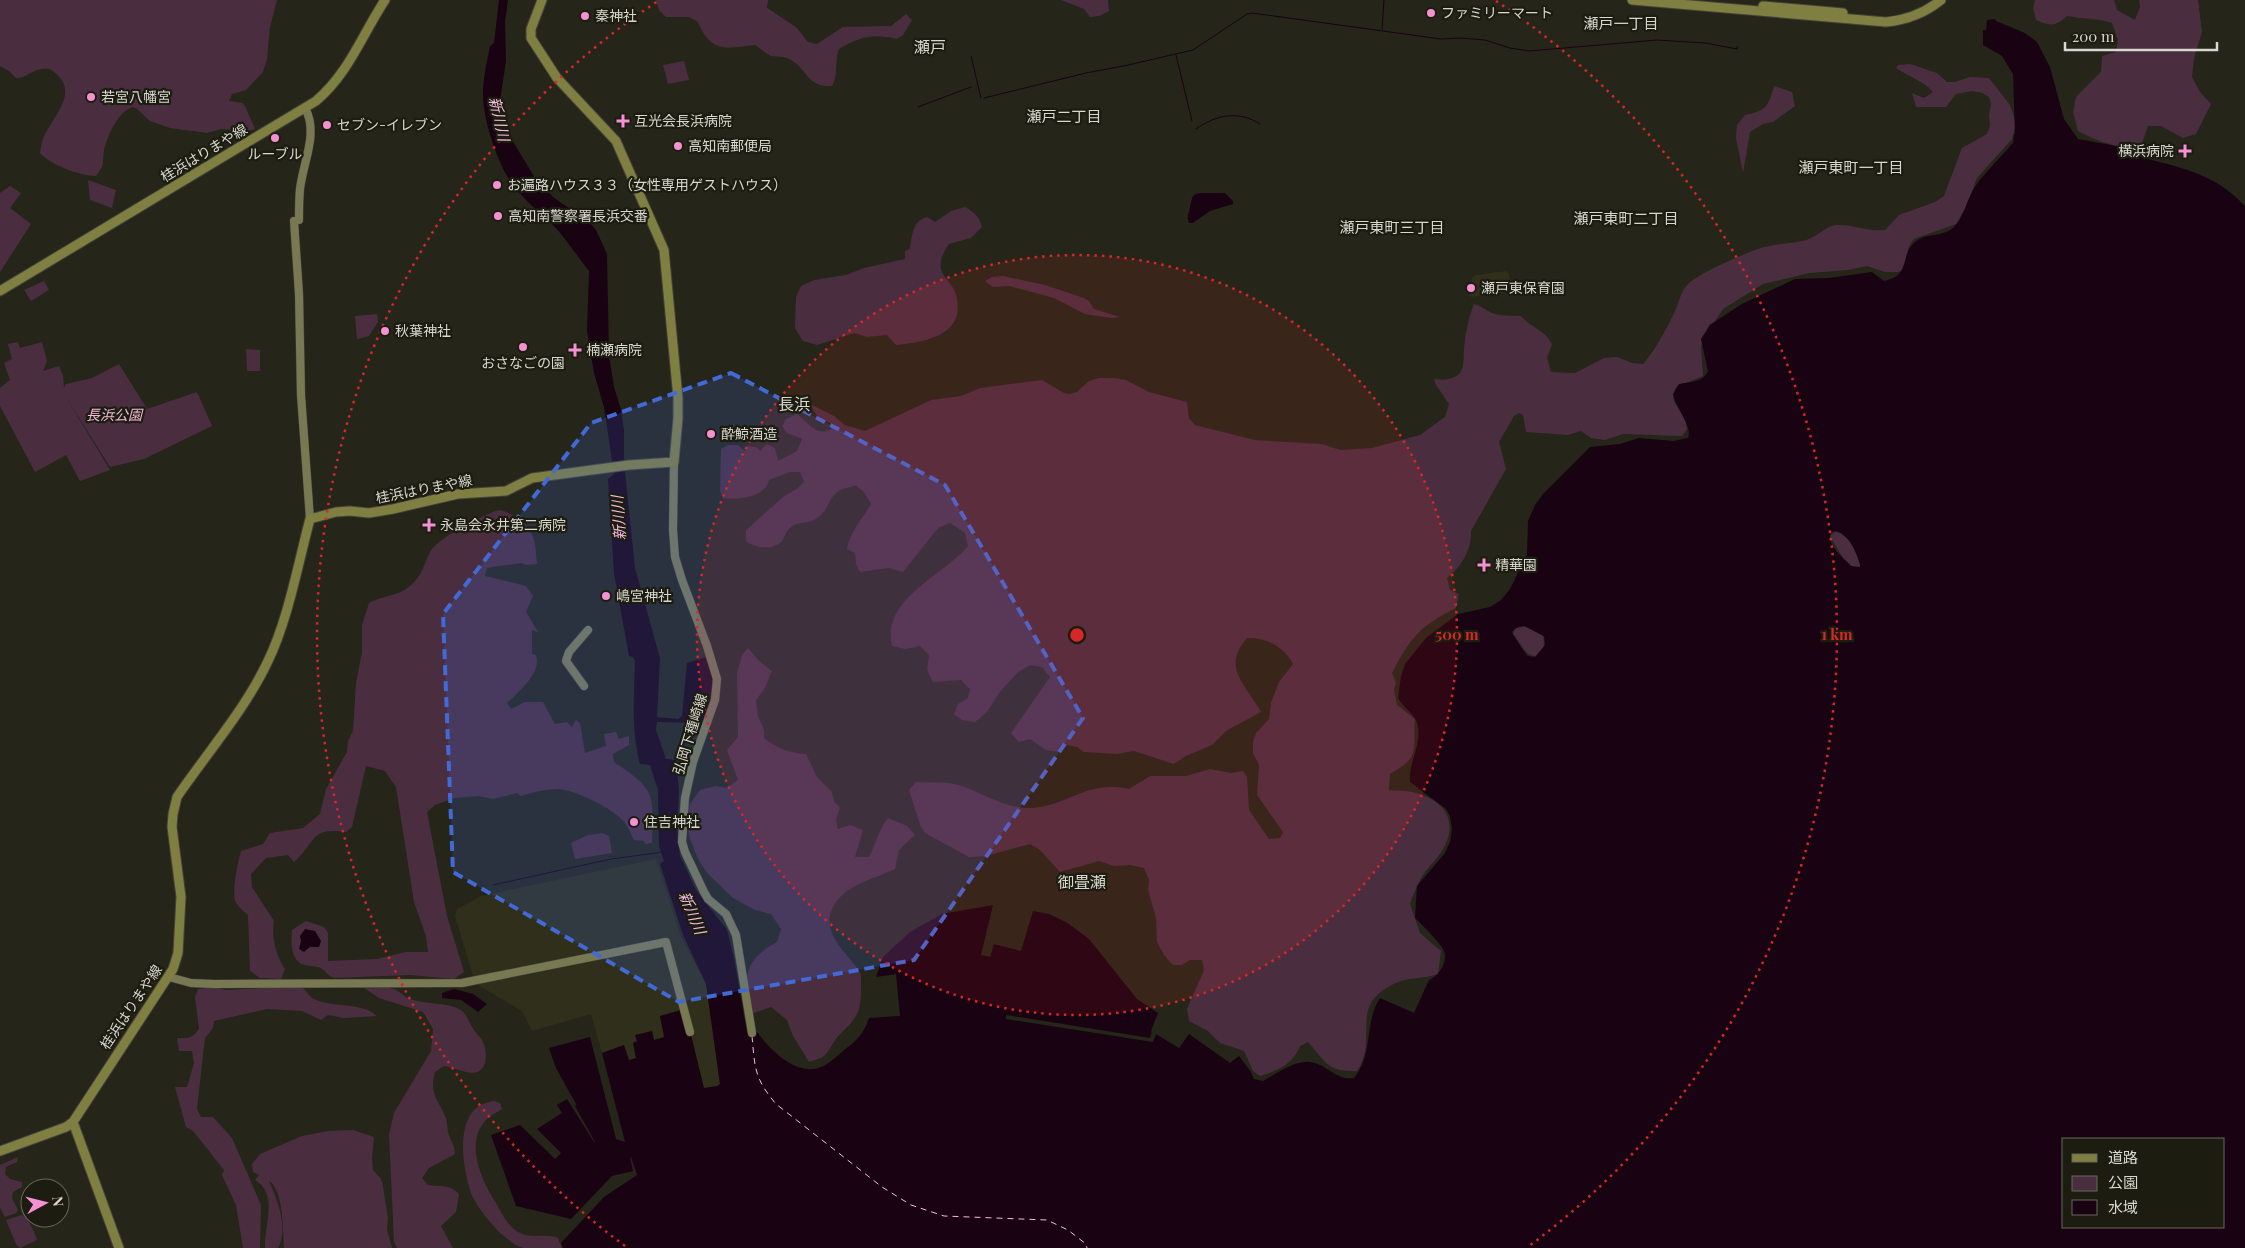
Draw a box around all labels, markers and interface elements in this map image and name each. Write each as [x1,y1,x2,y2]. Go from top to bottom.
place label: ファミリーマート [1441,3,1553,22]
place label: 秦神社 [595,6,637,25]
marker: ファミリーマート [1425,7,1437,19]
marker: 秦神社 [579,10,591,22]
district label: 瀬戸一丁目 [1583,13,1659,33]
scale bar [2065,20,2218,52]
text: 200 m [2072,26,2115,46]
district label: 瀬戸 [914,36,946,57]
place label: 若宮八幡宮 [101,87,171,106]
marker: 若宮八幡宮 [85,91,97,103]
water label: 新川川 [485,95,515,145]
district label: 瀬戸二丁目 [1026,106,1102,126]
place label: 互光会長浜病院 [634,111,732,130]
marker: 互光会長浜病院 [616,114,630,128]
place label: セブン-イレブン [337,115,442,134]
street label: 桂浜はりまや線 [157,119,251,186]
marker: セブン-イレブン [321,119,333,131]
marker: ルーブル [269,132,281,144]
place label: 高知南郵便局 [688,136,772,155]
marker: 高知南郵便局 [672,140,684,152]
place label: 横浜病院 [2118,141,2174,160]
place label: ルーブル [247,144,303,163]
marker: 横浜病院 [2178,144,2192,158]
district label: 瀬戸東町一丁目 [1798,157,1904,177]
place label: お遍路ハウス３３（女性専用ゲストハウス） [507,175,787,194]
marker: お遍路ハウス３３（女性専用ゲストハウス） [491,179,503,191]
place label: 高知南警察署長浜交番 [508,206,648,225]
district label: 瀬戸東町二丁目 [1573,208,1679,228]
marker: 高知南警察署長浜交番 [492,210,504,222]
district label: 瀬戸東町三丁目 [1339,217,1445,237]
place label: 瀬戸東保育園 [1481,278,1565,297]
marker: 瀬戸東保育園 [1465,282,1477,294]
place label: 秋葉神社 [395,321,451,340]
marker: 秋葉神社 [379,325,391,337]
place label: 楠瀬病院 [586,340,642,359]
marker: おさなごの園 [517,341,529,353]
marker: 楠瀬病院 [568,343,582,357]
place label: おさなごの園 [481,353,565,372]
district label: 長浜 [778,393,810,414]
park label: 長浜公園 [86,405,144,424]
place label: 酔鯨酒造 [721,424,777,443]
marker: 酔鯨酒造 [705,428,717,440]
street label: 桂浜はりまや線 [374,470,474,507]
water label: 新川川 [606,493,630,541]
place label: 永島会永井第二病院 [440,515,566,534]
marker: 永島会永井第二病院 [422,518,436,532]
place label: 精華園 [1495,555,1537,574]
marker: 精華園 [1477,558,1491,572]
place label: 嶋宮神社 [616,586,672,605]
marker: 嶋宮神社 [600,590,612,602]
text: 500 m [1435,624,1479,644]
text: 1 km [1821,624,1853,644]
centre of rings [1068,626,1086,644]
street label: 弘岡下種崎線 [668,691,711,777]
place label: 住吉神社 [644,812,700,831]
marker: 住吉神社 [628,816,640,828]
district label: 御畳瀬 [1058,871,1106,892]
water label: 新川川 [675,888,712,939]
street label: 桂浜はりまや線 [95,961,166,1053]
legend [2062,1138,2225,1228]
text: 道路 [2108,1147,2138,1167]
text: 公園 [2108,1172,2138,1192]
north arrow [20,1178,70,1228]
text: N [48,1195,68,1208]
text: 水域 [2108,1197,2138,1217]

